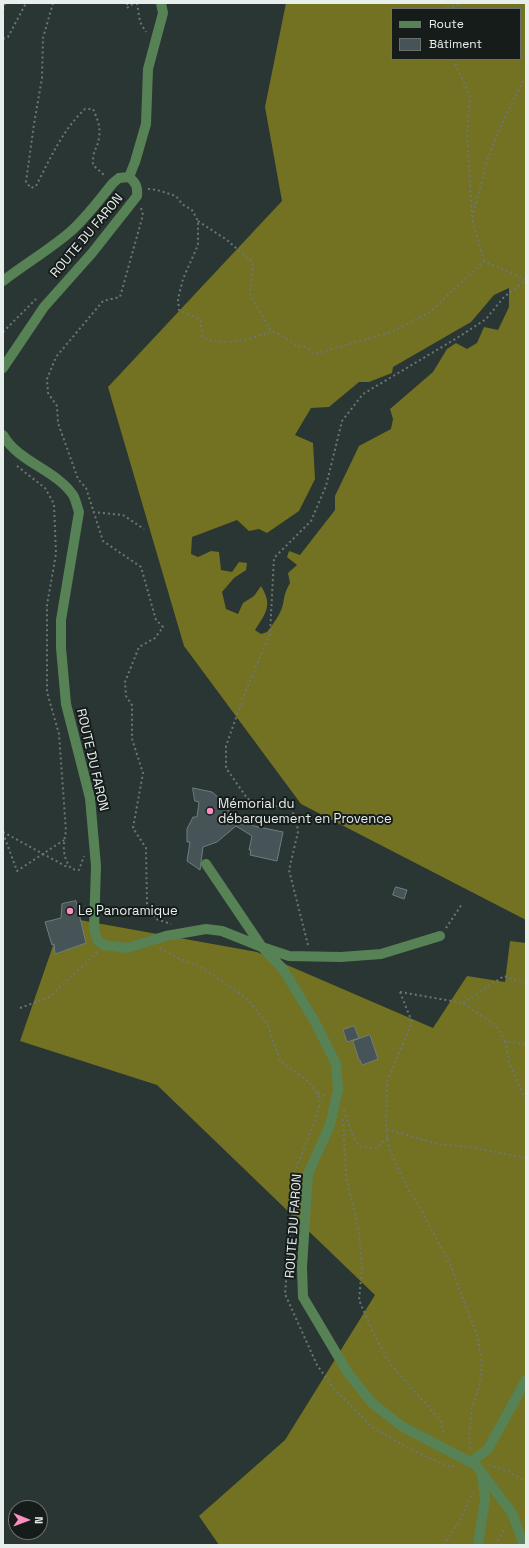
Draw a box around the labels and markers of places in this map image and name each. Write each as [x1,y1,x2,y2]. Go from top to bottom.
place label: Mémorial du débarquement en Provence [218,796,392,827]
marker: Mémorial du débarquement en Provence [205,806,215,816]
place label: Le Panoramique [78,903,178,919]
marker: Le Panoramique [65,906,75,916]

